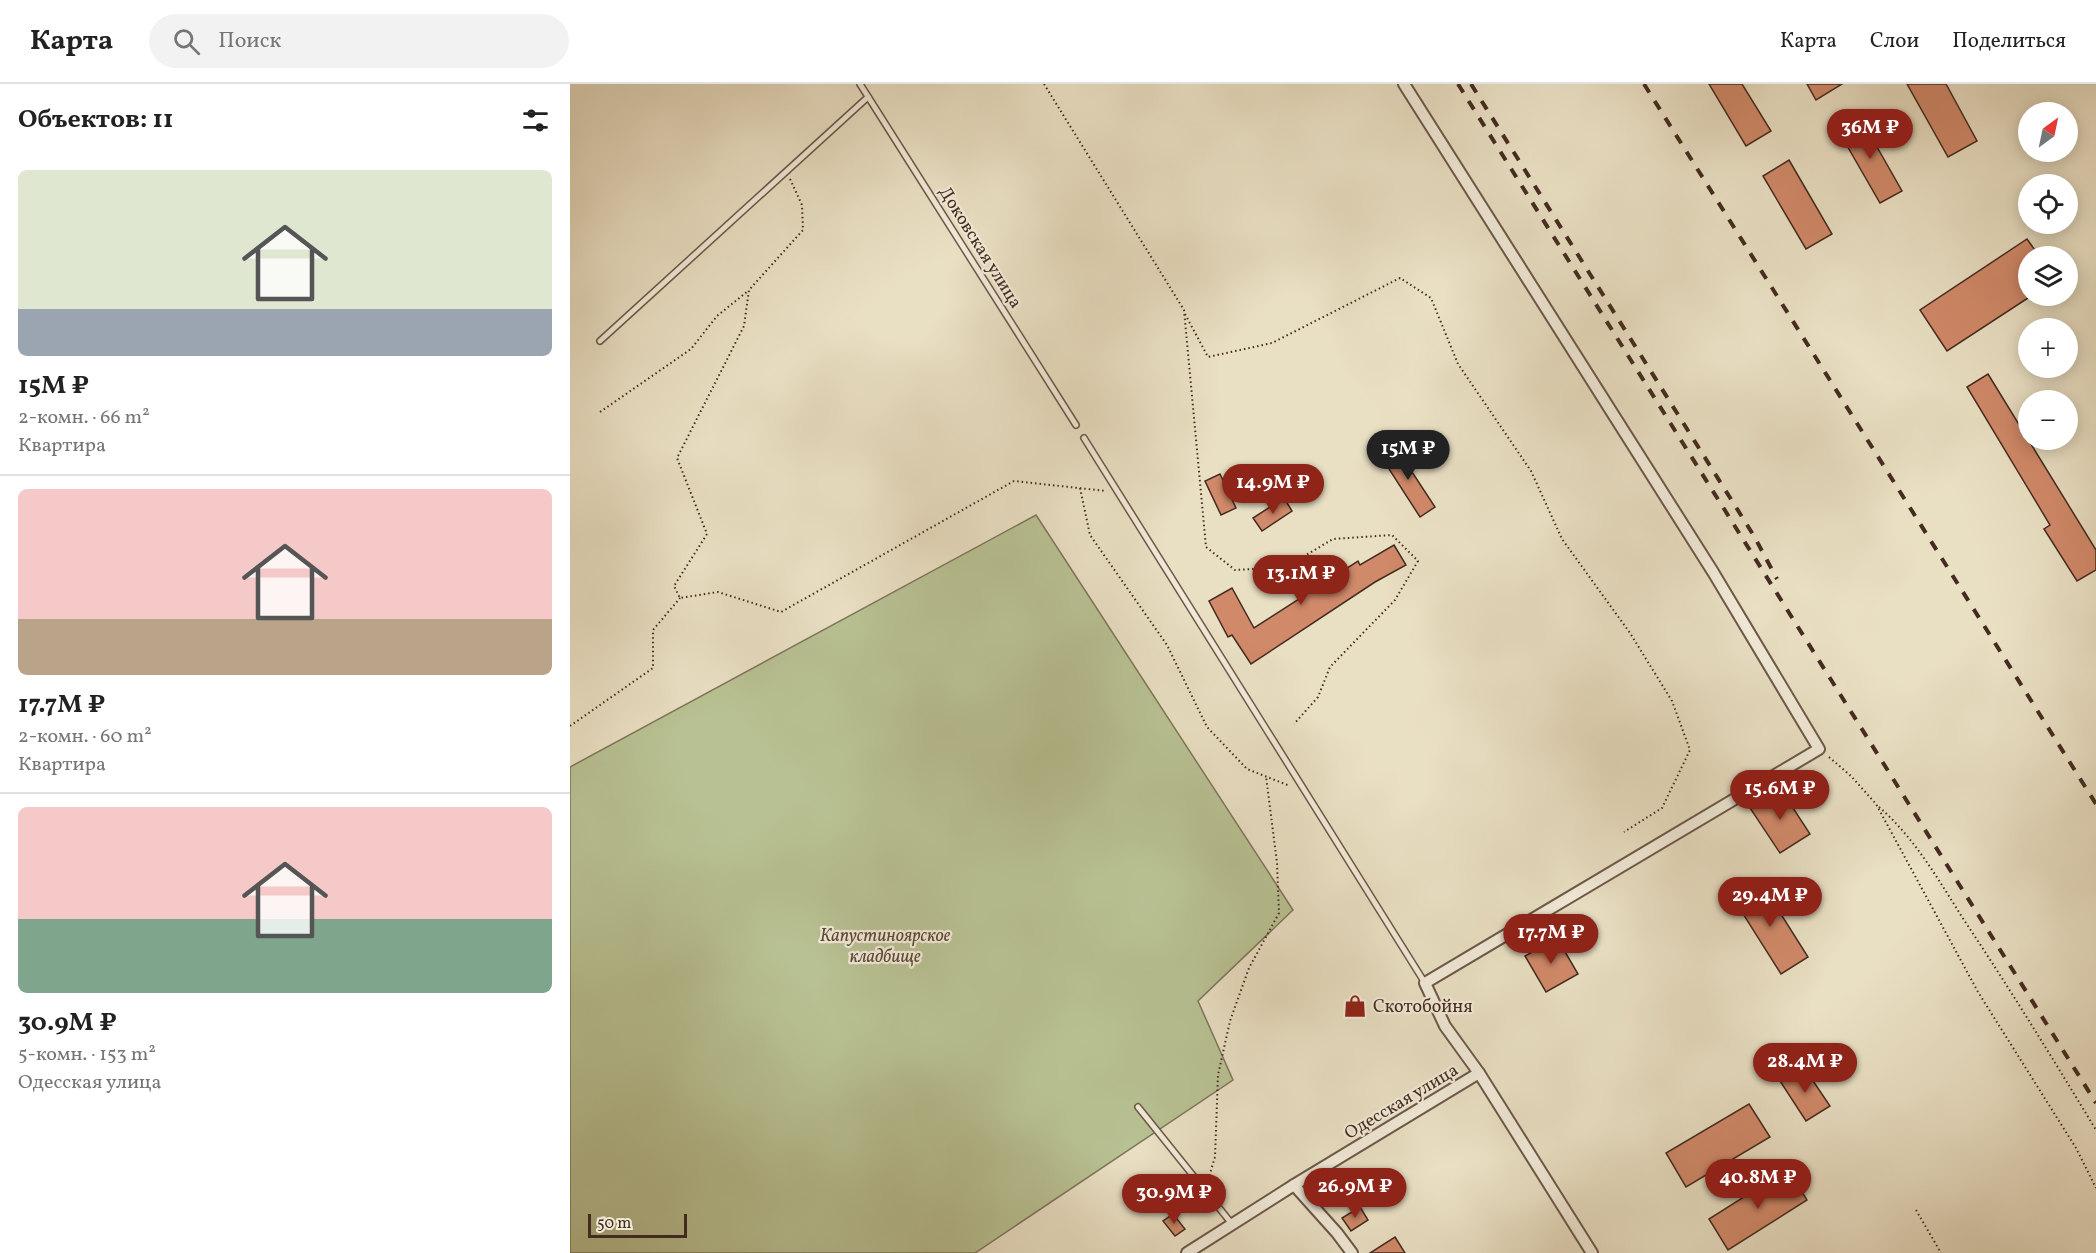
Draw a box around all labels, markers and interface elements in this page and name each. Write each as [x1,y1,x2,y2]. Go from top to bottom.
search box [149,14,569,68]
text: Карта [30,22,113,61]
icon: search [170,25,203,58]
text: Поиск [218,26,281,57]
text: Карта [1780,27,1837,56]
text: Слои [1870,27,1919,56]
text: Поделиться [1952,27,2066,56]
text: Объектов: 11 [18,102,173,138]
north arrow [2018,102,2078,162]
map controls [2018,102,2078,450]
icon: filters [519,104,552,137]
pin: 36M ₽ [1828,109,1912,160]
text: 36M ₽ [1841,114,1899,142]
button: locate [2018,174,2078,234]
street label: Доковская улица [932,182,1027,314]
icon: home [231,209,339,317]
button: layers [2018,246,2078,306]
button: + [2018,318,2078,378]
text: 15M ₽ [18,368,89,404]
button: − [2018,390,2078,450]
text: 2-комн. · 66 m² [18,404,150,432]
pin: 15M ₽ [1366,430,1450,481]
text: Квартира [18,432,106,460]
text: 15M ₽ [1381,435,1435,463]
pin: 14.9M ₽ [1218,464,1328,515]
text: 14.9M ₽ [1236,469,1310,497]
icon: home [231,528,339,636]
pin: 13.1M ₽ [1246,555,1356,606]
text: 13.1M ₽ [1267,560,1336,588]
text: 17.7M ₽ [18,687,105,723]
text: 2-комн. · 60 m² [18,723,152,751]
text: Квартира [18,751,106,779]
pin: 15.6M ₽ [1725,770,1835,821]
text: 15.6M ₽ [1744,775,1816,803]
icon: home [231,846,339,954]
pin: 29.4M ₽ [1715,877,1825,928]
text: 29.4M ₽ [1732,882,1808,910]
pin: 17.7M ₽ [1496,914,1606,965]
text: 17.7M ₽ [1517,919,1585,947]
park label: Капустиноярское кладбище [820,924,951,970]
shop icon: Скотобойня [1342,993,1368,1019]
place label: Скотобойня [1373,995,1473,1020]
text: 30.9M ₽ [18,1005,117,1041]
text: 5-комн. · 153 m² [18,1041,156,1069]
pin: 28.4M ₽ [1750,1043,1860,1094]
text: 28.4M ₽ [1767,1048,1843,1076]
street label: Одесская улица [1340,1058,1464,1146]
text: Одесская улица [18,1069,161,1097]
pin: 40.8M ₽ [1703,1159,1813,1210]
text: 40.8M ₽ [1719,1164,1797,1192]
pin: 26.9M ₽ [1300,1168,1410,1219]
text: 26.9M ₽ [1317,1173,1393,1201]
pin: 30.9M ₽ [1119,1174,1229,1225]
text: 30.9M ₽ [1136,1179,1212,1207]
scale bar [588,1211,687,1238]
text: 50 m [597,1213,631,1235]

